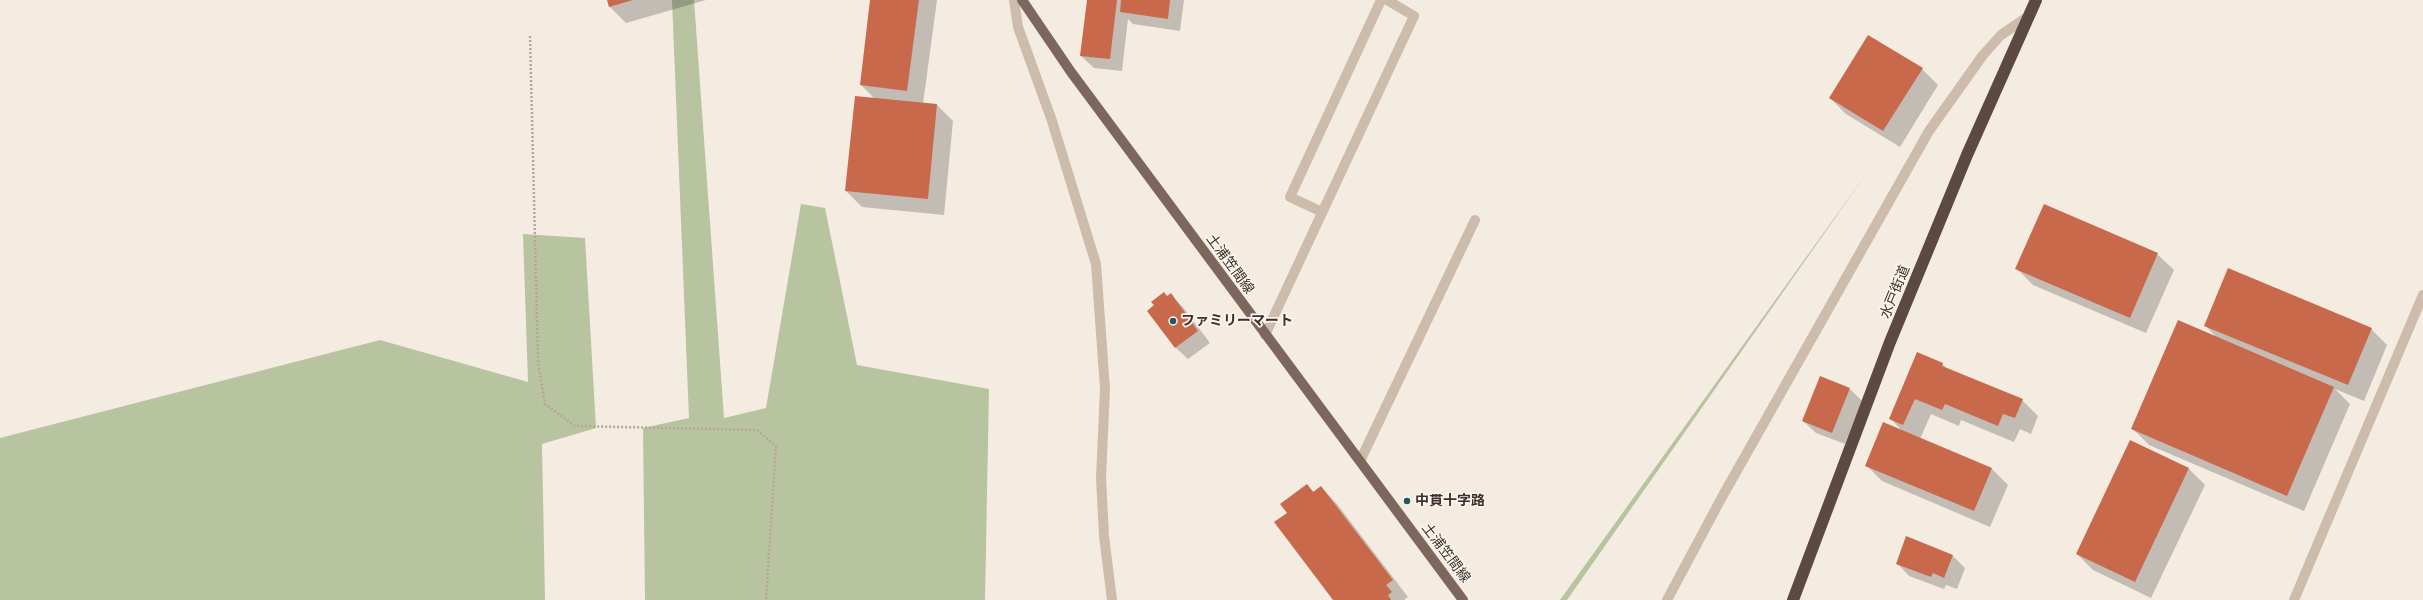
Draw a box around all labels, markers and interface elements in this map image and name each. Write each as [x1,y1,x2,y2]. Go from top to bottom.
street label: 土浦笠間線 [1203,231,1257,297]
street label: 水戸街道 [1877,263,1913,321]
place label: ファミリーマート [1181,313,1293,329]
marker: ファミリーマート [1168,316,1178,326]
place label: 中貫十字路 [1415,493,1485,509]
marker: 中貫十字路 [1402,496,1412,506]
street label: 土浦笠間線 [1418,520,1474,586]

